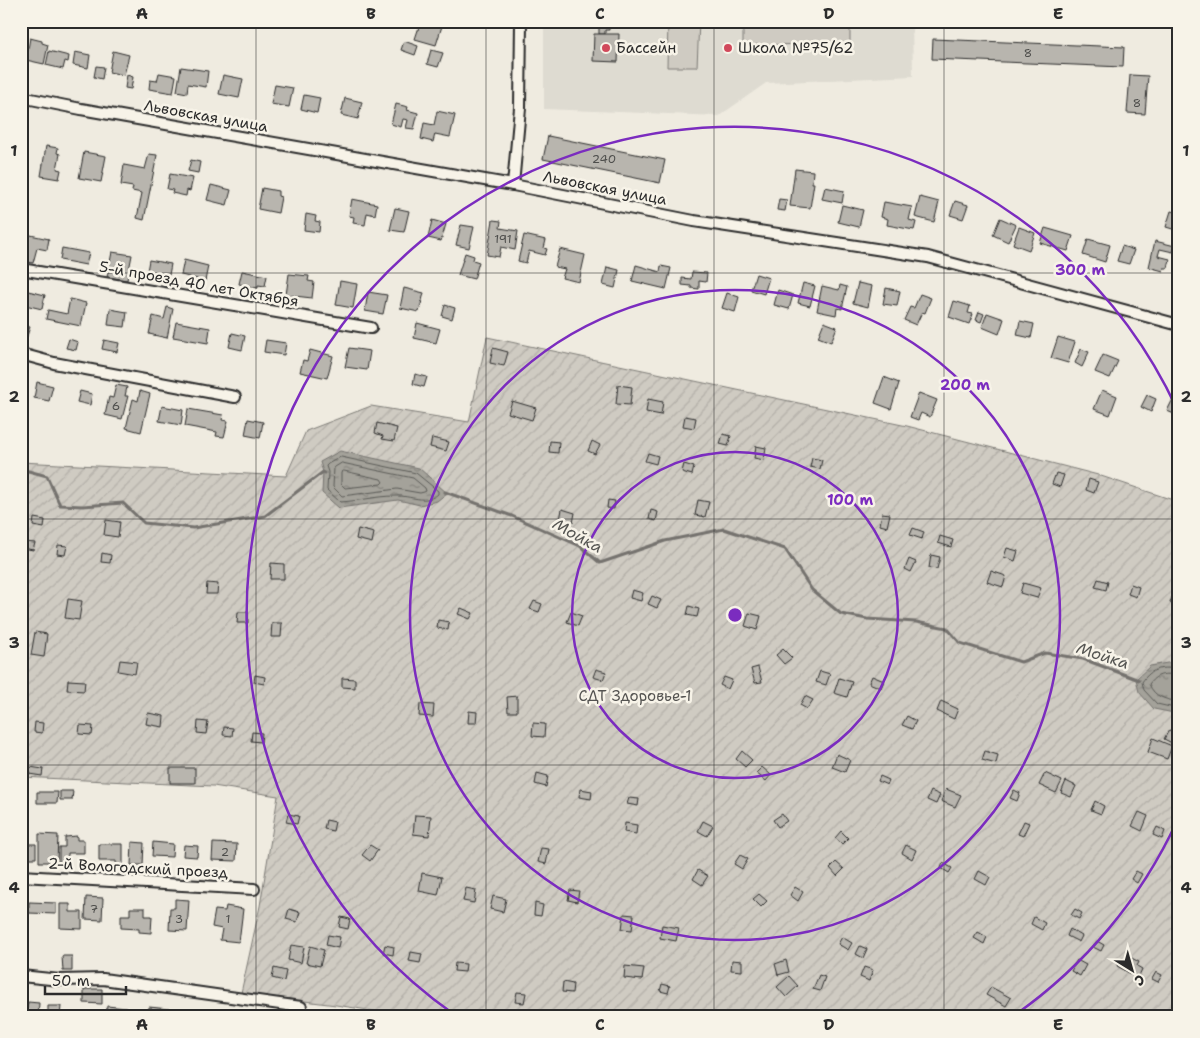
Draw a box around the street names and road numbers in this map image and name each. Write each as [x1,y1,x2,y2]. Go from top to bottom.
street label: Львовская улица [142,95,270,137]
street label: Львовская улица [541,166,669,210]
street label: 5-й проезд 40 лет Октября [98,257,300,311]
street label: 2-й Вологодский проезд [47,853,229,883]

